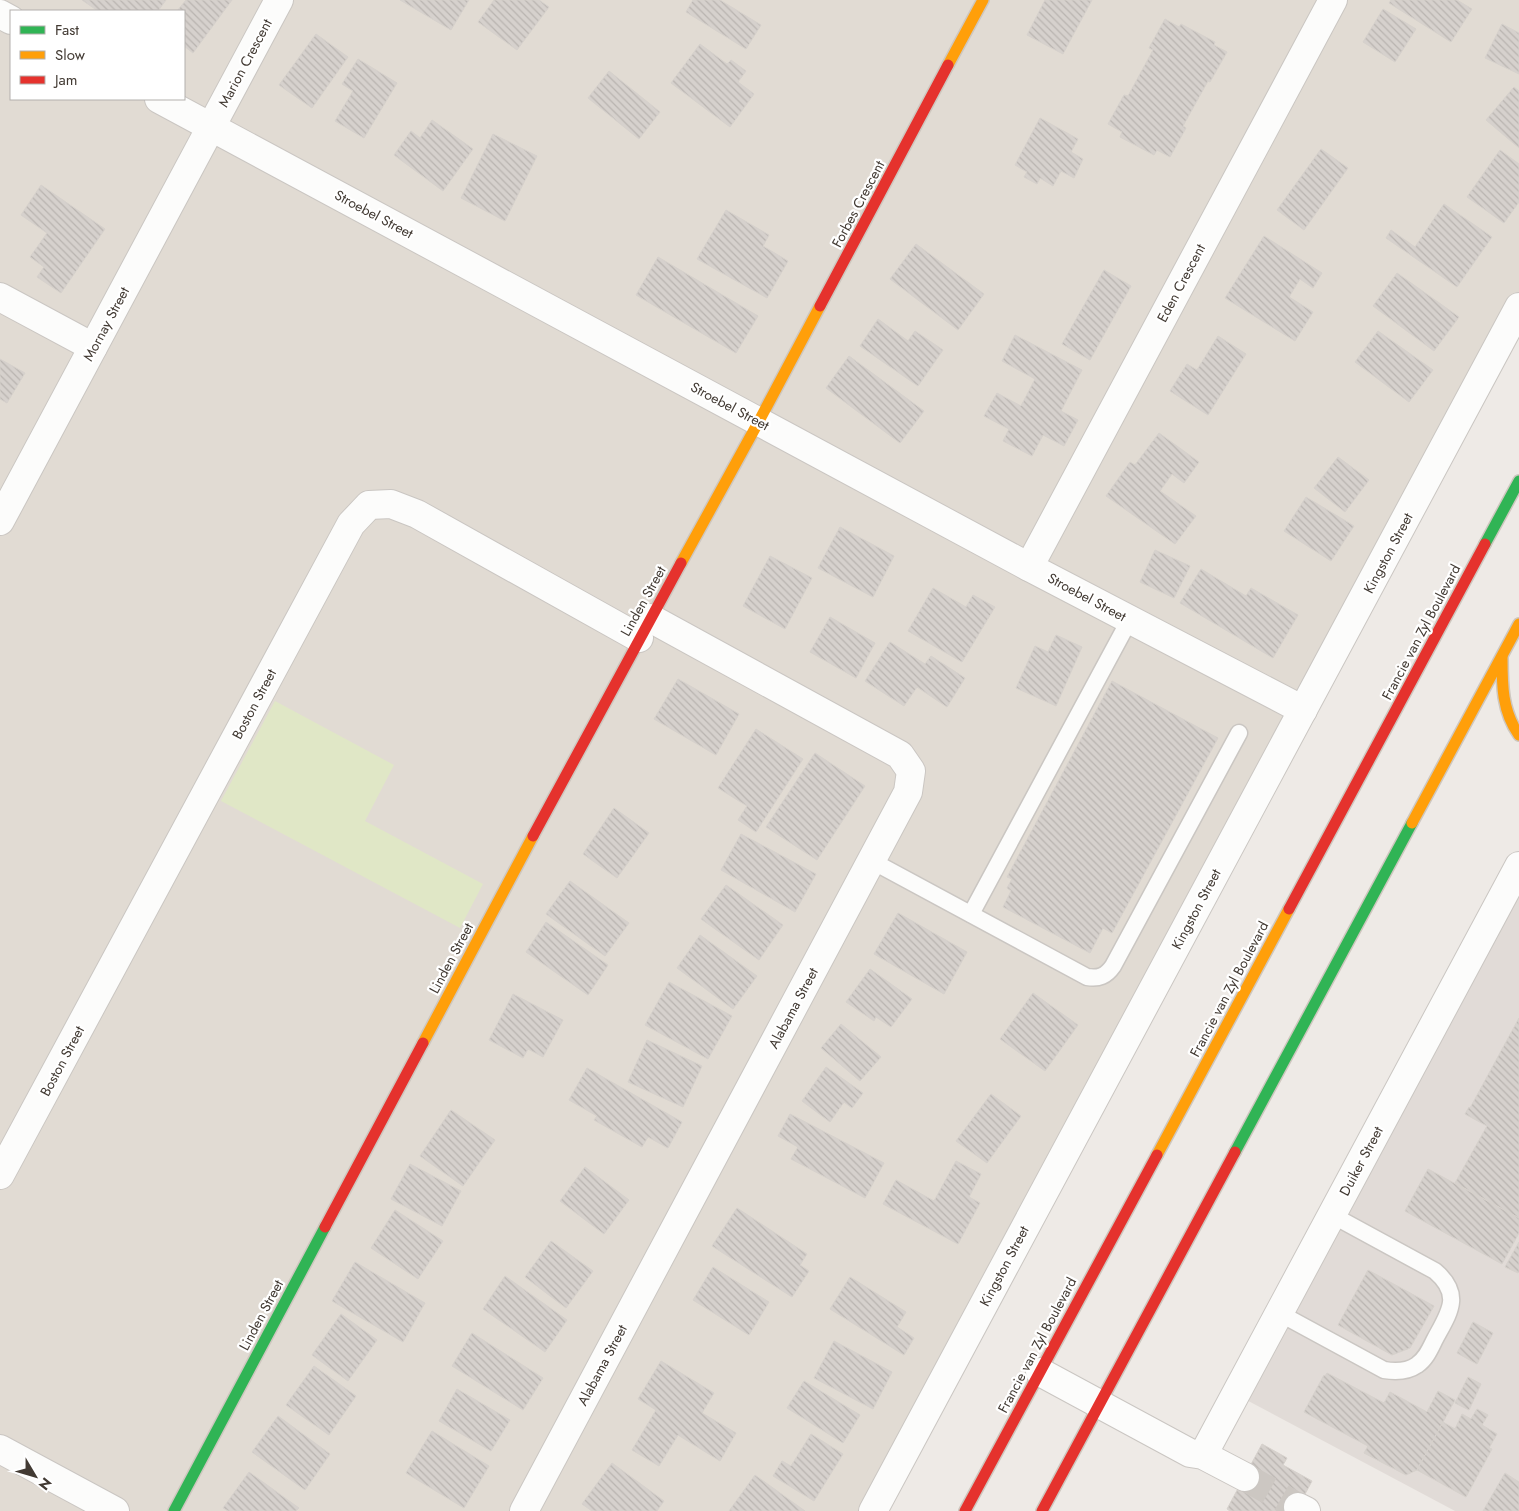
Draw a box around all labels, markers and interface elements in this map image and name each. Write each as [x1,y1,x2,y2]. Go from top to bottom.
legend [10,10,185,100]
street label: Marion Crescent [213,15,277,111]
text: Fast [55,19,79,41]
text: Slow [55,44,86,66]
text: Jam [53,69,78,91]
street label: Forbes Crescent [827,156,890,251]
street label: Stroebel Street [331,185,417,243]
street label: Eden Crescent [1152,240,1210,326]
street label: Mornay Street [78,283,134,365]
street label: Stroebel Street [687,377,773,435]
street label: Kingston Street [1358,509,1418,597]
street label: Francie van Zyl Boulevard [1377,561,1465,703]
street label: Linden Street [615,562,671,640]
street label: Stroebel Street [1044,568,1130,626]
street label: Boston Street [227,665,281,743]
street label: Kingston Street [1166,865,1226,953]
street label: Francie van Zyl Boulevard [1185,918,1273,1060]
street label: Linden Street [424,919,478,997]
street label: Alabama Street [763,963,823,1052]
street label: Boston Street [35,1022,89,1100]
street label: Duiker Street [1334,1122,1388,1199]
street label: Kingston Street [974,1222,1034,1310]
street label: Francie van Zyl Boulevard [993,1274,1081,1416]
street label: Linden Street [234,1276,288,1354]
street label: Alabama Street [572,1320,632,1409]
north arrow [10,1451,60,1501]
text: N [34,1473,57,1495]

